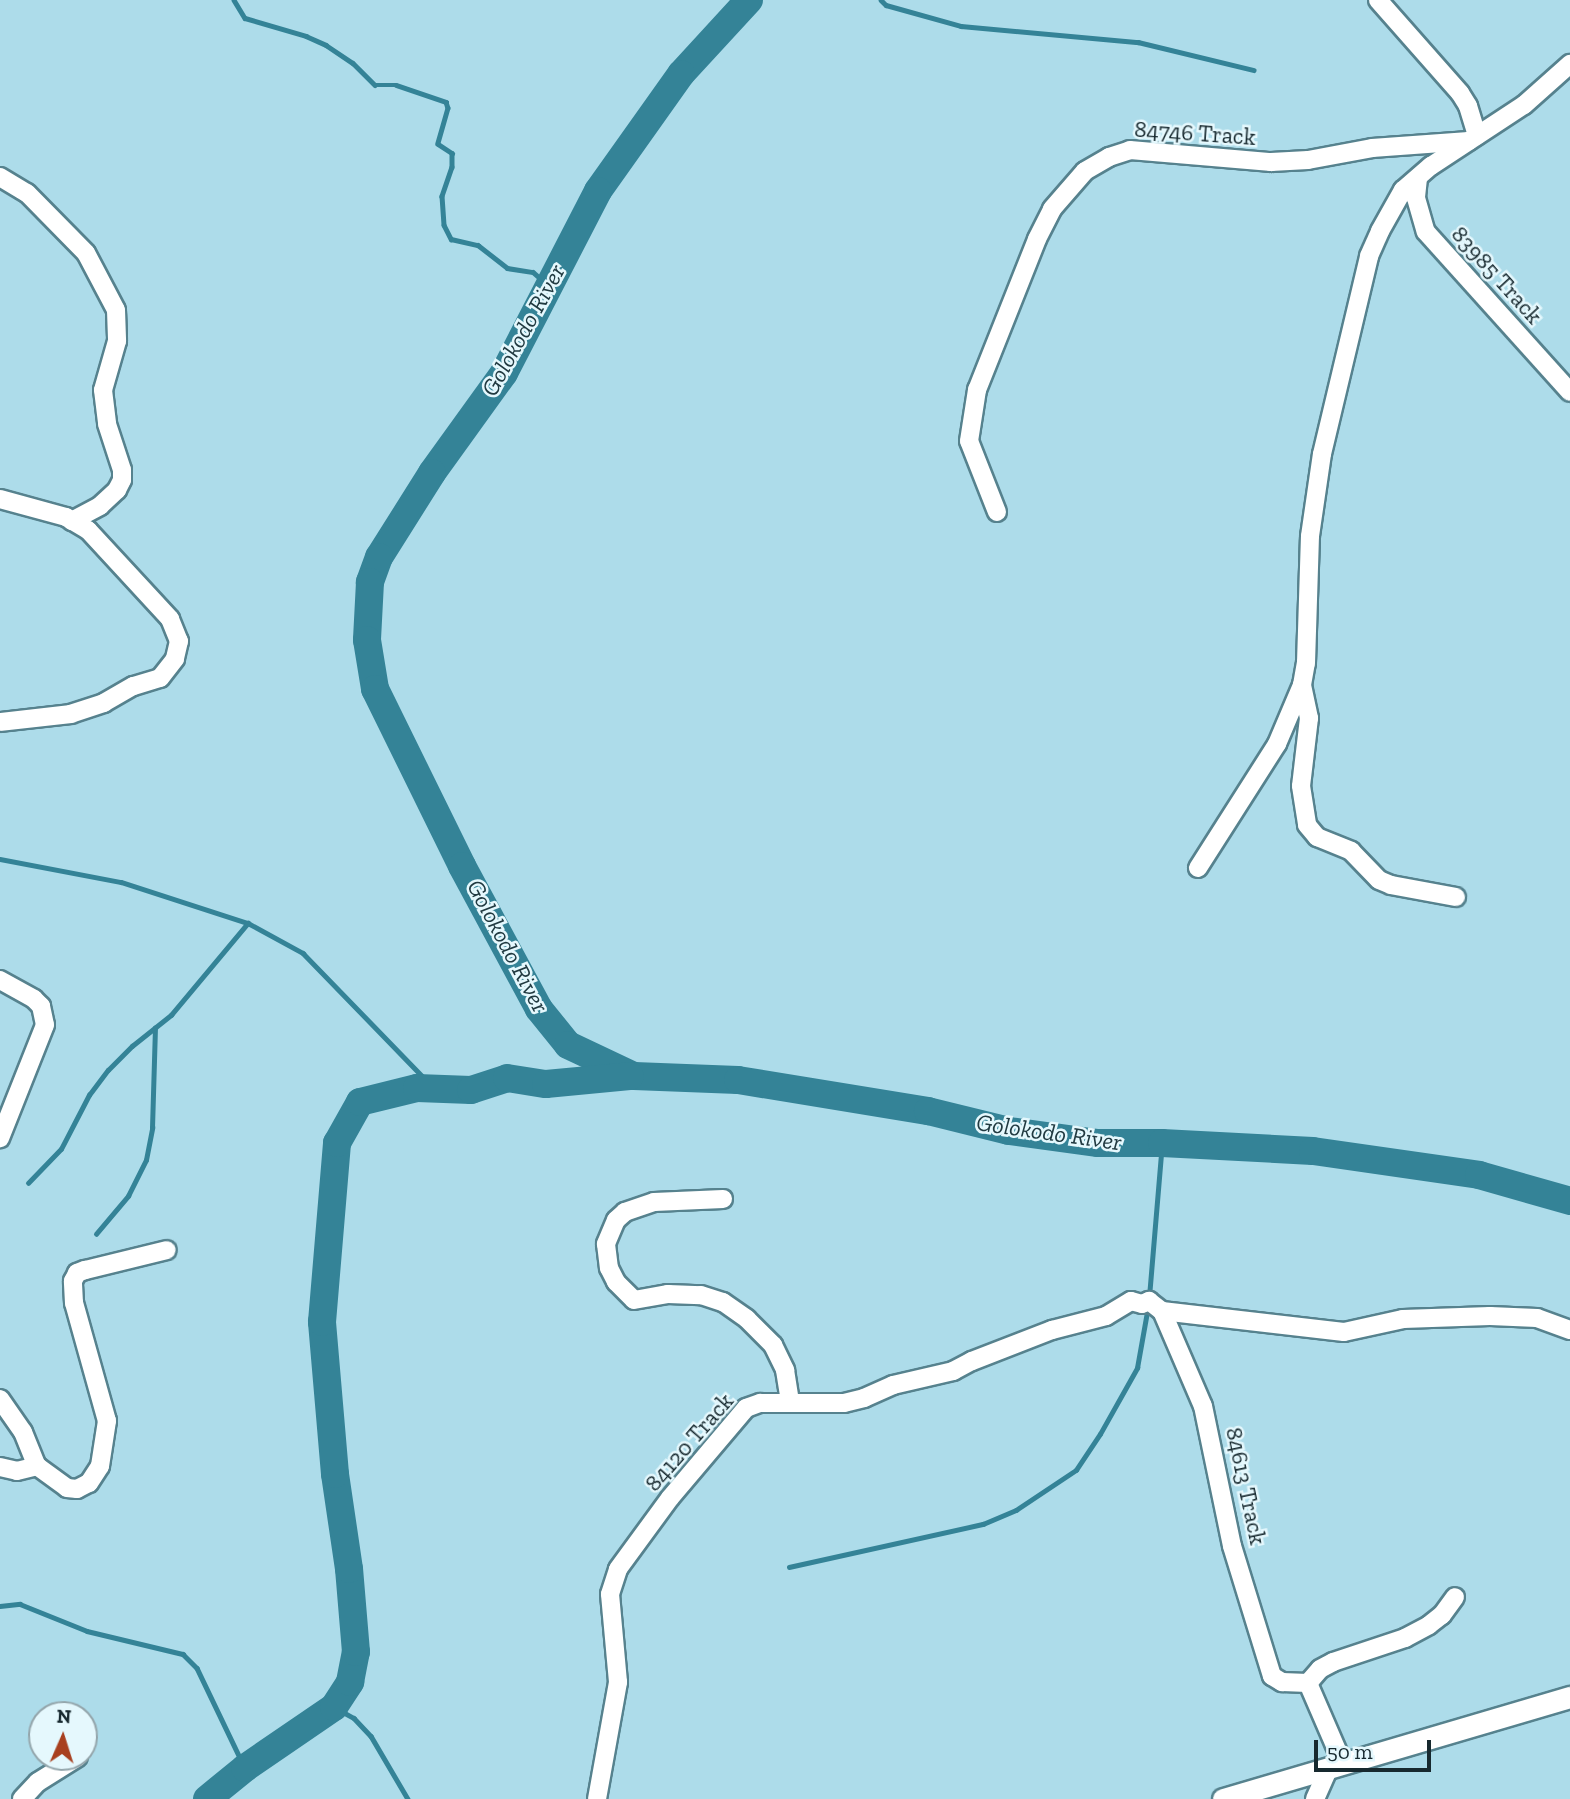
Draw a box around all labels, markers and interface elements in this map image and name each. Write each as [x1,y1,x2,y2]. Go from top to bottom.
street label: 84746 Track [1133,115,1257,151]
street label: 83985 Track [1446,220,1548,330]
water label: Golokodo River [475,259,571,401]
water label: Golokodo River [461,875,555,1017]
water label: Golokodo River [975,1108,1123,1156]
street label: 84120 Track [639,1387,739,1497]
street label: 84613 Track [1220,1425,1272,1547]
north arrow [28,1701,98,1771]
text: N [56,1705,72,1728]
scale bar [1318,1726,1435,1770]
text: 50 m [1327,1739,1373,1764]

